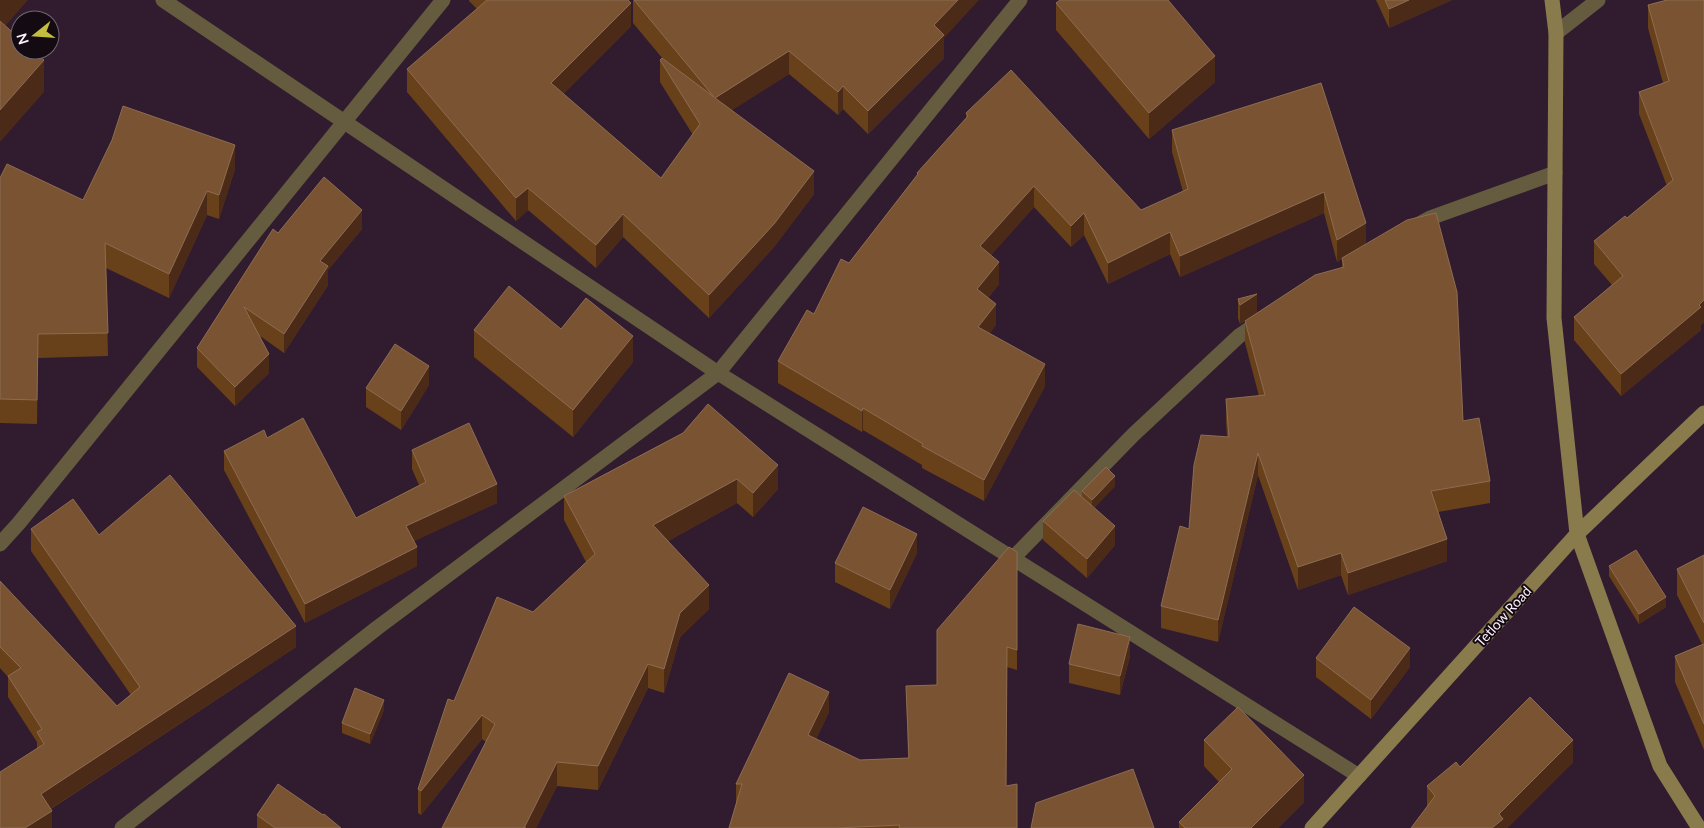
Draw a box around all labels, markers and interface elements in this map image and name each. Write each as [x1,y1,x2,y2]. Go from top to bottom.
north arrow [10,10,60,60]
text: N [12,31,32,47]
street label: Tetlow Road [1471,582,1535,650]

